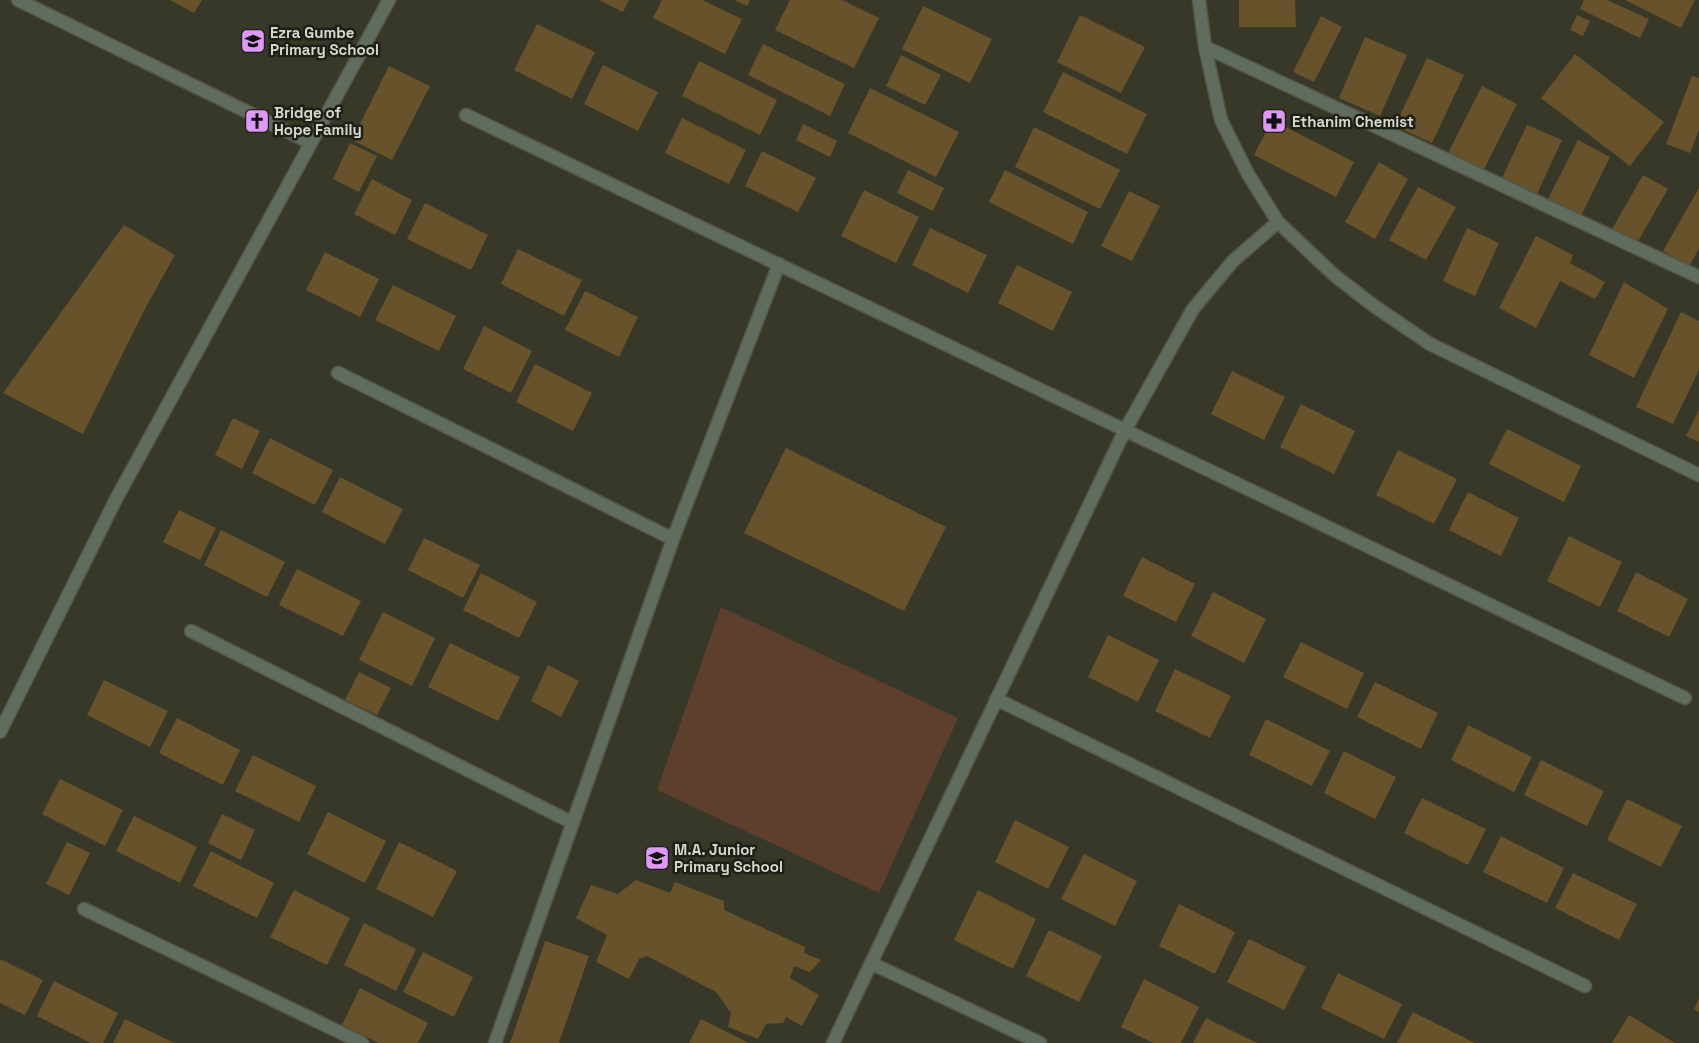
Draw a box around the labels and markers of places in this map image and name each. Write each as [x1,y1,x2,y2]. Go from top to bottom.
place label: Ezra Gumbe Primary School [270,23,379,59]
school or university icon: Ezra Gumbe Primary School [240,28,266,54]
place label: Bridge of Hope Family [274,103,362,139]
church icon: Bridge of Hope Family [244,108,270,134]
pharmacy icon: Ethanim Chemist [1261,108,1287,134]
place label: Ethanim Chemist [1292,112,1414,131]
place label: M.A. Junior Primary School [674,840,783,876]
school or university icon: M.A. Junior Primary School [644,845,670,871]

